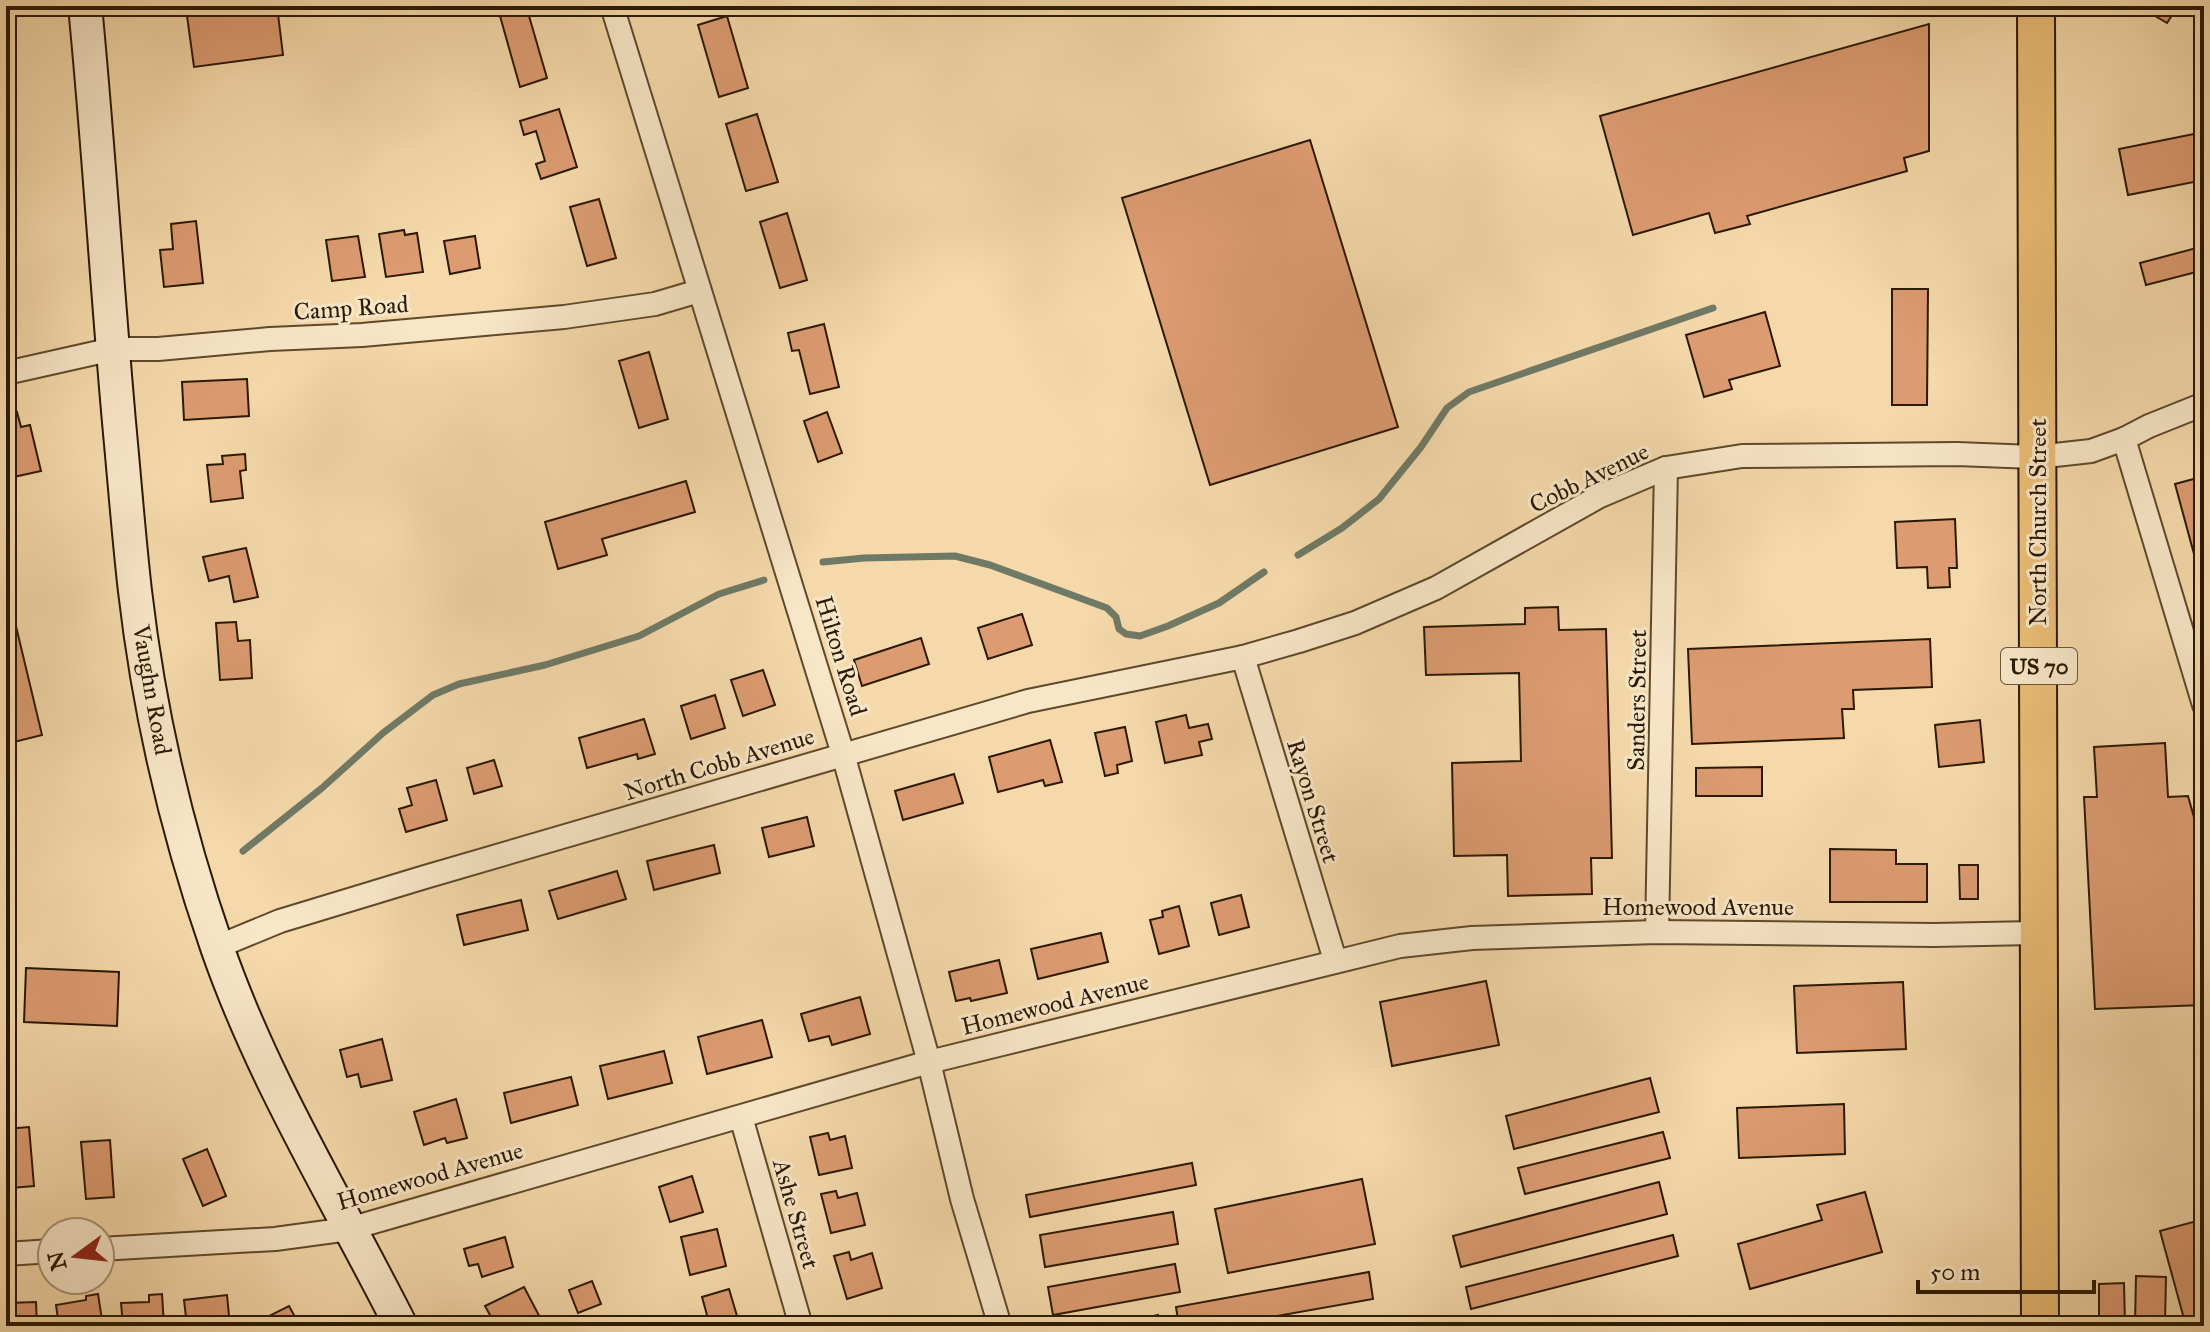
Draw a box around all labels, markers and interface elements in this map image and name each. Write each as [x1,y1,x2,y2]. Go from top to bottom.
street label: Camp Road [293,289,409,327]
street label: North Church Street [2023,418,2053,626]
street label: Cobb Avenue [1524,436,1654,520]
street label: Hilton Road [809,592,873,720]
street label: Vaughn Road [126,622,178,757]
street label: Sanders Street [1621,628,1653,771]
road number: US 70 [2001,648,2077,684]
street label: North Cobb Avenue [620,721,818,807]
street label: Rayon Street [1280,735,1346,867]
street label: Homewood Avenue [1602,892,1794,922]
street label: Homewood Avenue [958,966,1152,1042]
street label: Homewood Avenue [334,1135,526,1217]
street label: Ashe Street [766,1155,826,1273]
north arrow [36,1216,116,1296]
scale bar [1918,1244,2094,1294]
text: N [42,1248,73,1274]
text: 50 m [1930,1257,1980,1287]

